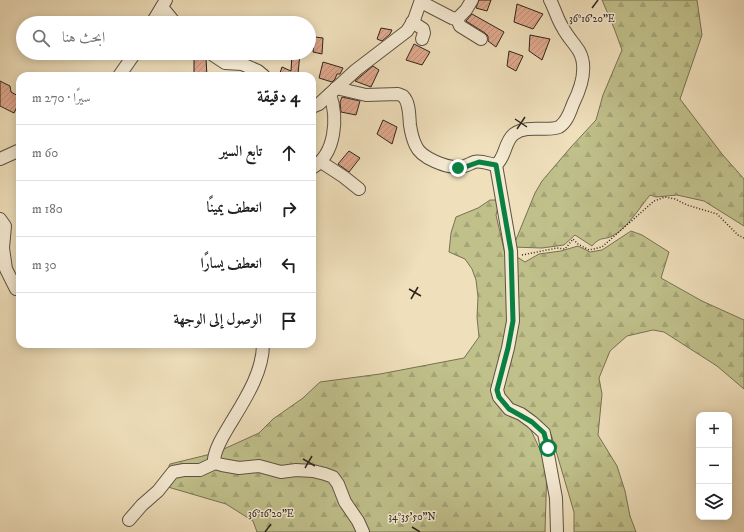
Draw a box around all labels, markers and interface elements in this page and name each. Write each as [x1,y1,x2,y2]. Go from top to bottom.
text: 36°16'20"E [569,13,615,25]
search box [16,16,316,60]
icon: search [30,27,52,49]
text: ابحث هنا [62,28,105,47]
text: 4 دقيقة [257,86,300,108]
text: سيرًا · 270 m [32,90,91,106]
text: تابع السير [220,142,262,161]
icon: ahead [278,142,300,164]
text: 60 m [32,145,58,161]
route end [449,159,467,177]
text: انعطف يمينًا [207,198,262,217]
icon: right [278,198,300,220]
text: 180 m [32,201,63,217]
text: انعطف يسارًا [201,254,262,273]
icon: left [278,254,300,276]
text: 30 m [32,257,56,273]
text: الوصول إلى الوجهة [173,310,262,329]
icon: arrive [278,310,300,332]
map controls [696,412,732,520]
button: + [696,412,732,448]
route start [539,439,557,457]
button: − [696,448,732,484]
button: layers [696,484,732,520]
text: 36°16'20"E [248,508,294,520]
text: 34°35'50"N [388,511,436,523]

